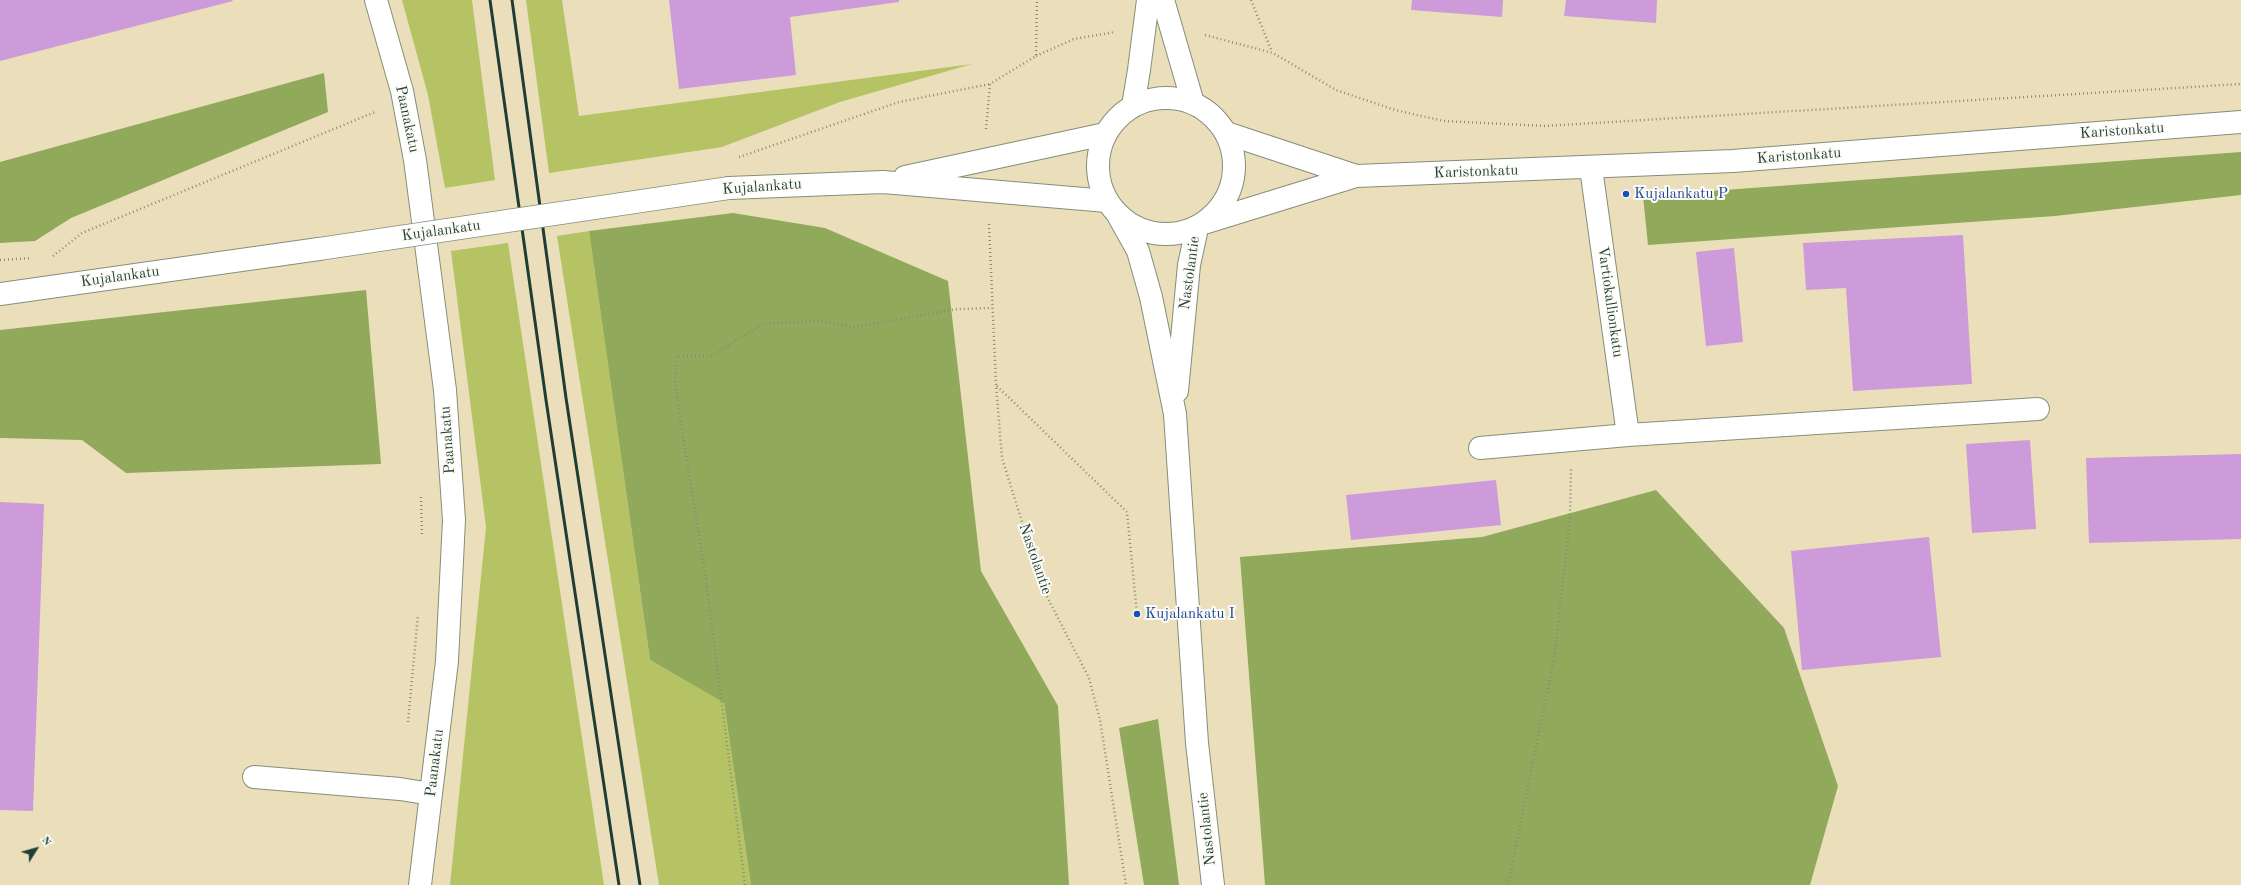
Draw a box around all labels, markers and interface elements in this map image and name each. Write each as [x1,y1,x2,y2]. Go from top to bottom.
street label: Paanakatu [391,84,423,154]
street label: Karistonkatu [2079,119,2165,143]
street label: Karistonkatu [1756,144,1842,168]
street label: Karistonkatu [1433,162,1519,182]
street label: Kujalankatu [722,175,802,199]
place label: Kujalankatu P [1634,185,1728,203]
marker: Kujalankatu P [1621,189,1631,199]
street label: Kujalankatu [400,217,482,245]
street label: Nastolantie [1176,235,1204,311]
street label: Vartiokallionkatu [1593,245,1627,359]
street label: Kujalankatu [79,263,161,291]
street label: Paanakatu [437,405,459,475]
street label: Nastolantie [1014,521,1056,597]
place label: Kujalankatu I [1145,605,1235,623]
marker: Kujalankatu I [1132,609,1142,619]
street label: Paanakatu [422,728,448,798]
street label: Nastolantie [1194,791,1220,867]
north arrow [16,829,56,869]
text: N [39,835,53,848]

